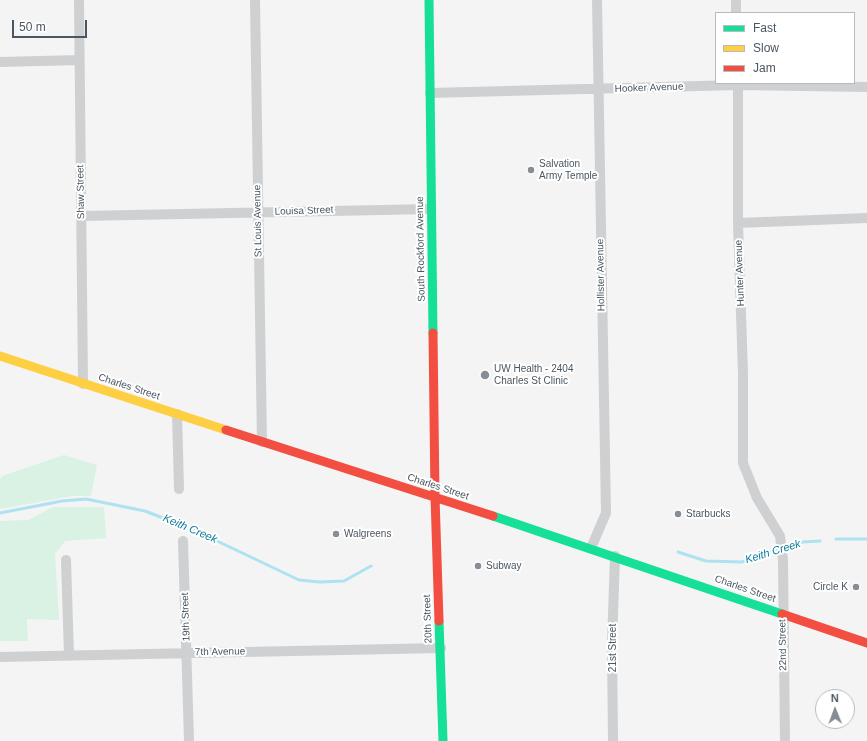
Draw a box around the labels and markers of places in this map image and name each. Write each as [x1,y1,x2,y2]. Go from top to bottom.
place label: Salvation Army Temple [539,158,597,182]
marker: Salvation Army Temple [526,165,536,175]
place label: UW Health - 2404 Charles St Clinic [494,363,573,386]
marker: UW Health - 2404 Charles St Clinic [479,369,491,381]
place label: Starbucks [686,508,730,520]
marker: Starbucks [673,509,683,519]
place label: Walgreens [344,528,391,540]
marker: Walgreens [331,529,341,539]
place label: Subway [486,560,522,572]
marker: Subway [473,561,483,571]
place label: Circle K [813,581,848,593]
marker: Circle K [851,582,861,592]

